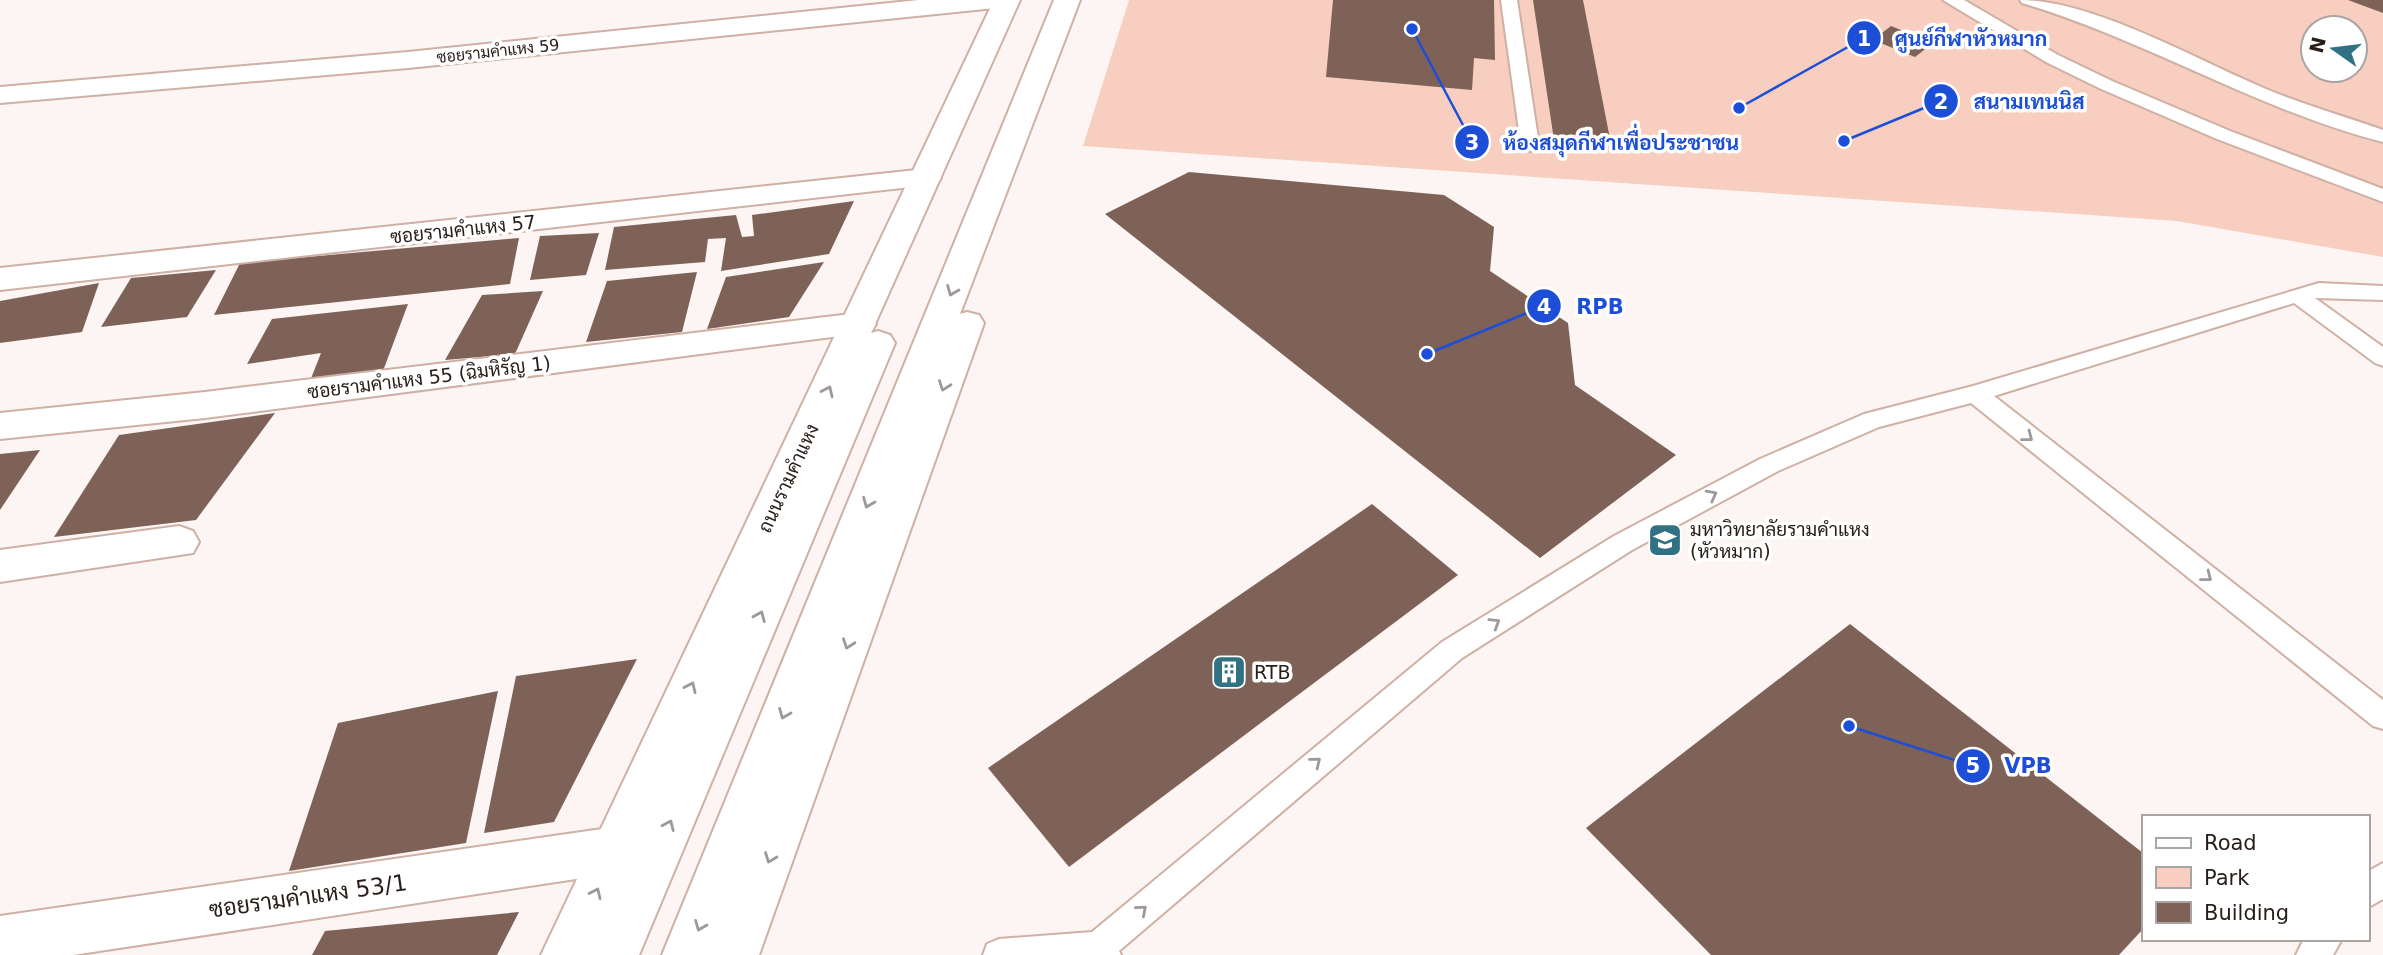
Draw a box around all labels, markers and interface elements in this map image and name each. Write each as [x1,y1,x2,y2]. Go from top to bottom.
north arrow [2299,14,2369,84]
callout: ศูนย์กีฬาหัวหมาก [1846,17,2062,59]
text: ศูนย์กีฬาหัวหมาก [1895,26,2047,53]
text: 1 [1857,27,1871,51]
street label: ซอยรามคำแหง 59 [436,35,560,67]
text: N [2305,35,2330,55]
callout: สนามเทนนิส [1924,80,2098,122]
text: 2 [1934,90,1948,114]
text: สนามเทนนิส [1973,90,2085,114]
callout: ห้องสมุดกีฬาเพื่อประชาชน [1454,121,1754,163]
text: ห้องสมุดกีฬาเพื่อประชาชน [1503,123,1739,158]
text: 3 [1465,131,1479,155]
street label: ซอยรามคำแหง 57 [389,210,537,248]
one-way arrow [946,285,960,297]
callout: RPB [1527,285,1638,327]
text: 4 [1537,295,1551,319]
text: RPB [1576,295,1624,319]
street label: ซอยรามคำแหง 55 (ฉิมหิรัญ 1) [306,351,552,404]
one-way arrow [938,379,952,391]
one-way arrow [819,386,833,398]
street label: ถนนรามคำแหง [753,420,823,536]
one-way arrow [2021,428,2033,441]
one-way arrow [1705,490,1717,504]
one-way arrow [862,496,876,508]
place label: มหาวิทยาลัยรามคำแหง (หัวหมาก) [1690,518,1870,562]
school or university icon: มหาวิทยาลัยรามคำแหง (หัวหมาก) [1646,521,1684,559]
one-way arrow [2199,569,2211,582]
one-way arrow [752,611,766,623]
one-way arrow [1488,619,1501,632]
one-way arrow [843,637,857,649]
building icon: RTB [1210,653,1248,691]
place label: RTB [1254,661,1290,683]
one-way arrow [683,682,697,694]
one-way arrow [778,708,792,720]
callout: VPB [1955,745,2066,787]
text: 5 [1966,754,1980,778]
text: VPB [2004,754,2052,778]
one-way arrow [1308,758,1320,771]
legend [2142,815,2369,941]
one-way arrow [661,820,675,832]
text: Road [2204,831,2257,855]
one-way arrow [764,851,778,863]
text: Park [2204,866,2250,890]
street label: ซอยรามคำแหง 53/1 [207,868,409,923]
one-way arrow [587,888,601,900]
text: Building [2204,901,2289,925]
one-way arrow [1134,906,1147,918]
one-way arrow [694,918,708,931]

